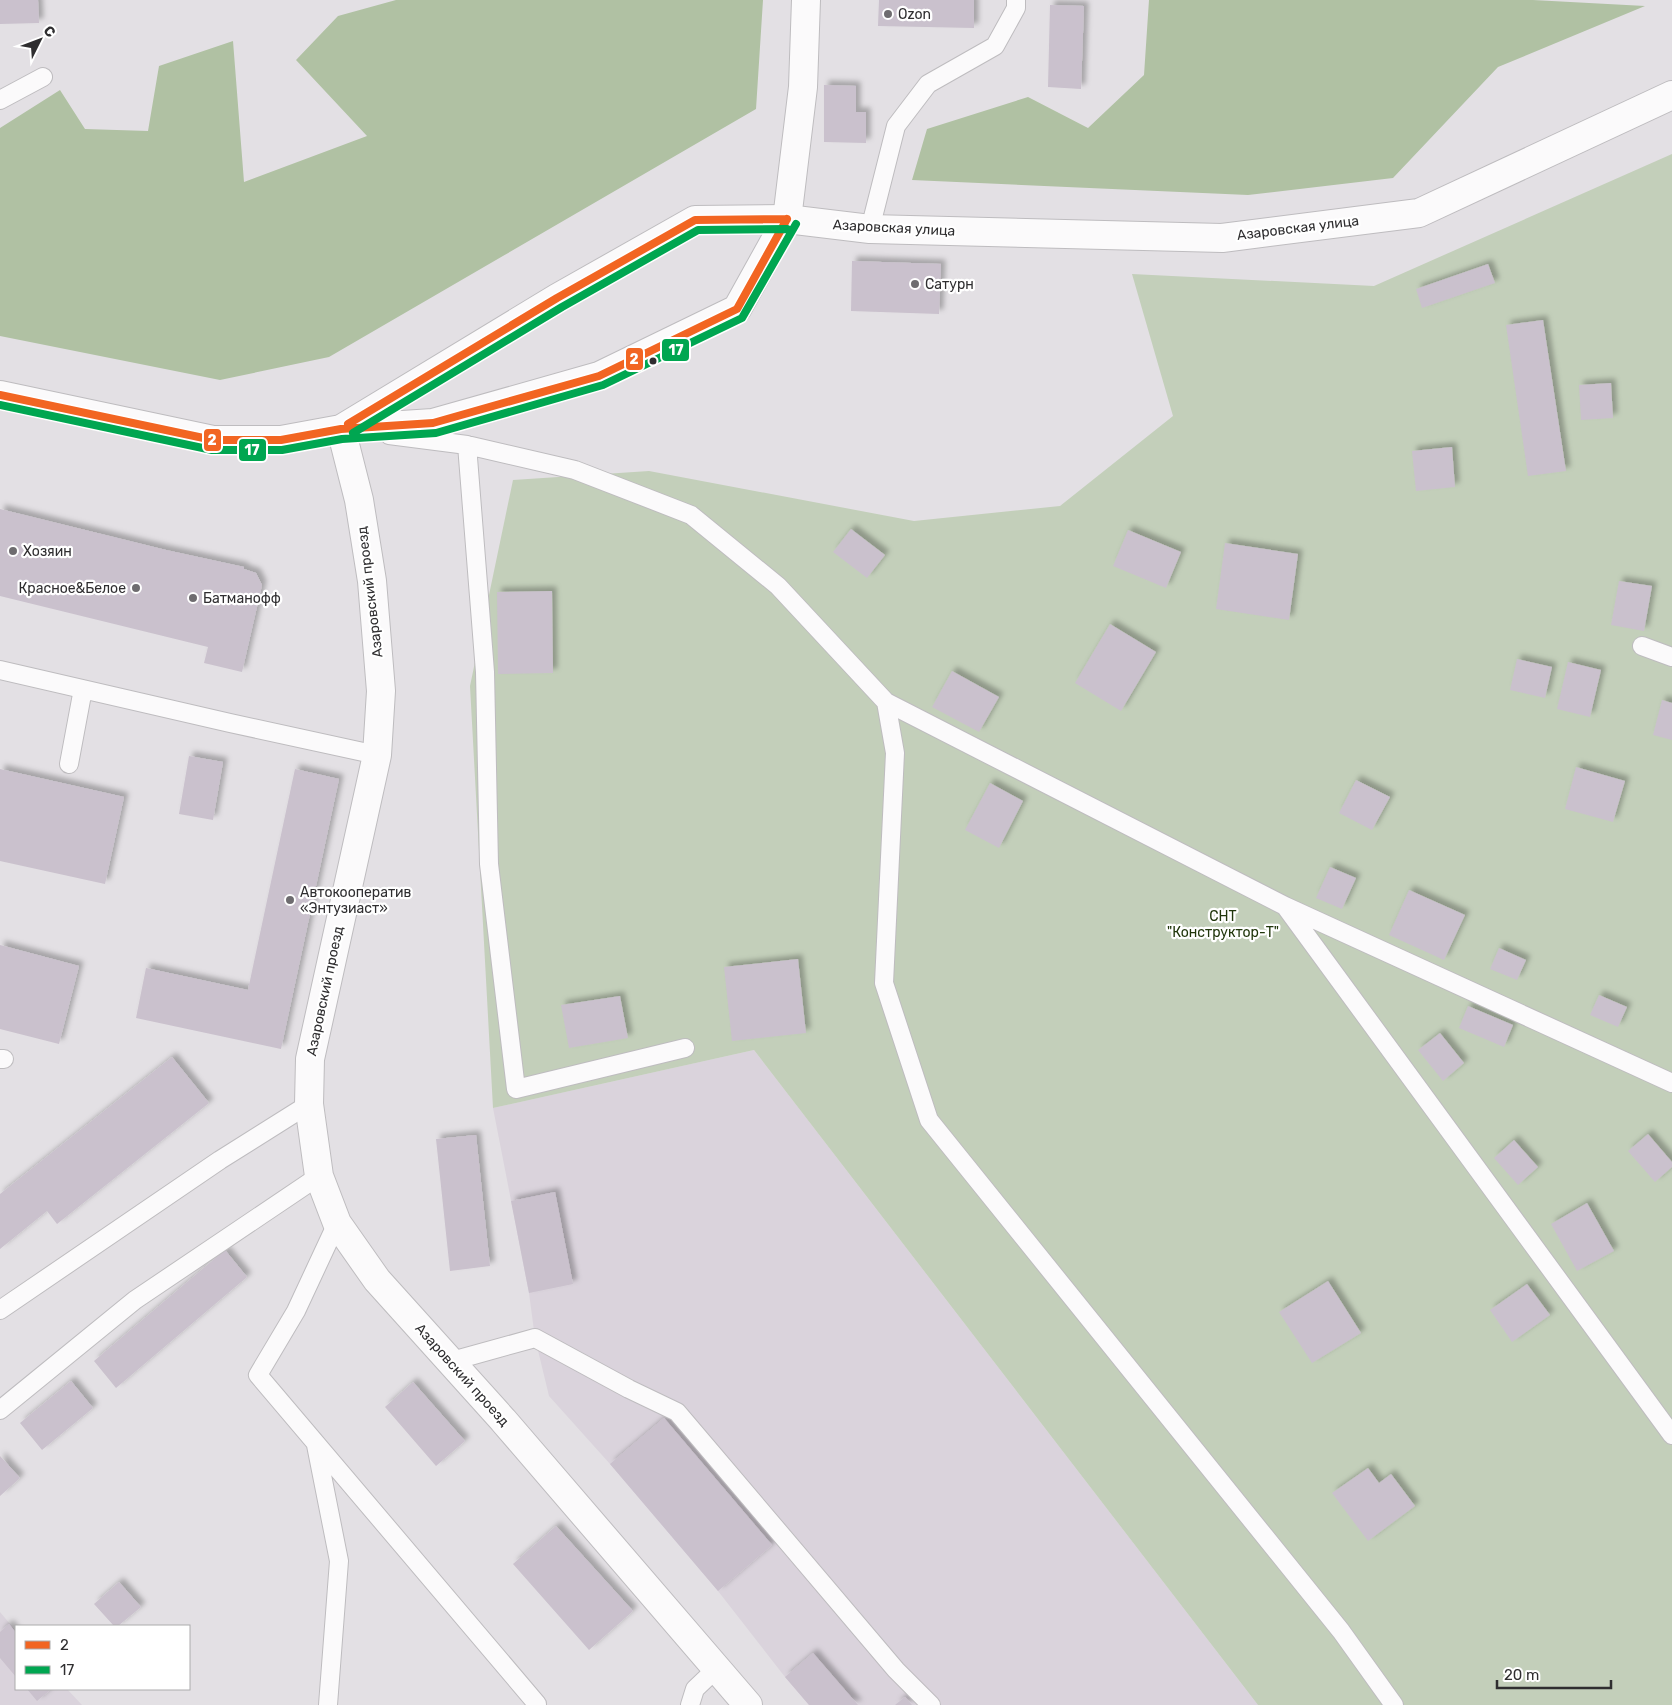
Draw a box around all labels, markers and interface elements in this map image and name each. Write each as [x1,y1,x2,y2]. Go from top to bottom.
place label: Ozon [898,6,931,23]
marker: Ozon [882,8,894,20]
north arrow [15,15,65,65]
text: С [40,22,59,41]
street label: Азаровская улица [1236,212,1360,244]
street label: Азаровская улица [832,216,956,240]
place label: Сатурн [925,276,974,293]
marker: Сатурн [909,278,921,290]
line badge: 17 [661,338,690,362]
text: 17 [669,342,683,359]
line badge: 2 [625,347,644,371]
text: 2 [629,351,639,368]
unlabelled marker [648,356,658,366]
line badge: 2 [203,428,222,452]
text: 2 [207,432,217,449]
line badge: 17 [238,438,267,462]
text: 17 [245,442,259,459]
street label: Азаровский проезд [354,525,386,659]
place label: Хозяин [23,543,72,560]
marker: Хозяин [7,545,19,557]
place label: Красное&Белое [18,580,126,597]
marker: Красное&Белое [130,582,142,594]
place label: Батманофф [203,590,281,607]
marker: Батманофф [187,592,199,604]
place label: Автокооператив «Энтузиаст» [300,884,412,917]
marker: Автокооператив «Энтузиаст» [284,894,296,906]
park label: СНТ "Конструктор-Т" [1167,908,1279,941]
street label: Азаровский проезд [303,925,347,1057]
street label: Азаровский проезд [411,1320,513,1430]
legend [15,1625,190,1690]
text: 2 [60,1636,69,1654]
scale bar [1497,1658,1611,1690]
text: 17 [60,1661,74,1679]
text: 20 m [1504,1666,1539,1684]

